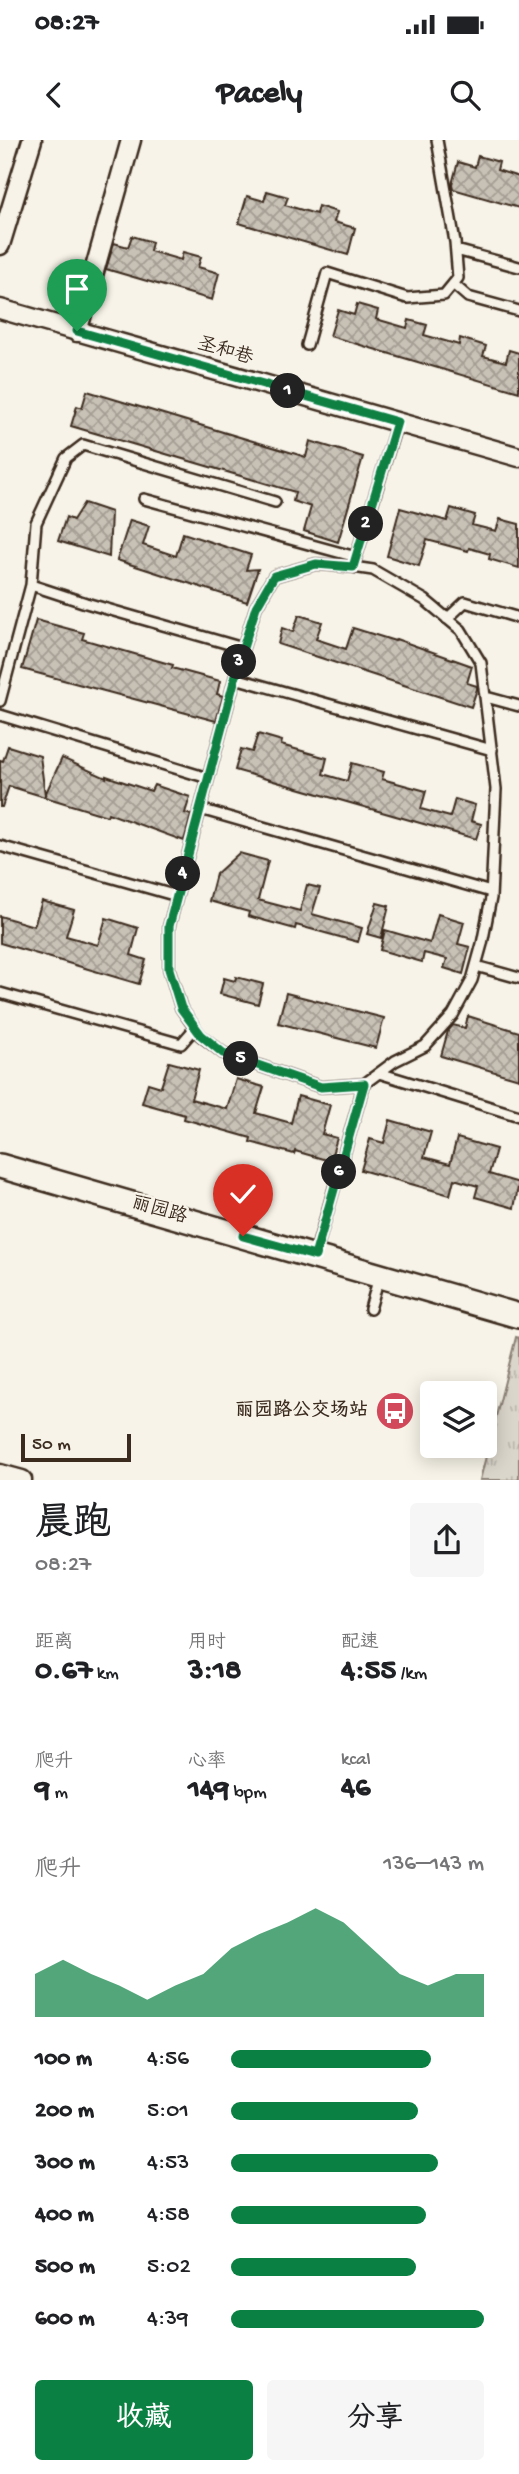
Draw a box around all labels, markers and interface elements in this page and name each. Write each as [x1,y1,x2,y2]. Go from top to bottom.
text: 08:27 [35,9,98,40]
icon: back [35,76,73,114]
text: Pacely [217,76,302,114]
icon: search [446,76,484,114]
pin [47,259,107,331]
icon: arrive [58,270,96,308]
street label: 圣和巷 [194,332,256,371]
pin: 1 [270,373,306,408]
text: 1 [284,379,291,402]
pin: 2 [348,506,384,542]
text: 2 [361,512,370,535]
pin: 3 [222,644,256,680]
text: 3 [234,650,243,673]
pin: 4 [166,856,200,892]
text: 4 [178,862,187,885]
pin: 5 [224,1042,258,1076]
text: 5 [236,1047,246,1070]
pin: 6 [322,1154,356,1190]
text: 6 [334,1160,343,1183]
pin [213,1164,273,1236]
icon: check [224,1175,262,1213]
street label: 丽园路 [128,1191,190,1230]
map controls [420,1381,497,1458]
button: layers [420,1381,497,1458]
bus stop icon: 丽园路公交场站 [374,1390,416,1432]
place label: 丽园路公交场站 [235,1399,368,1423]
scale bar [21,1431,131,1463]
text: 50 m [32,1434,71,1457]
button: share [410,1503,484,1577]
text: 晨跑 [35,1504,111,1548]
text: 08:27 [35,1552,91,1579]
text: 距离 [35,1632,73,1655]
text: 用时 [188,1632,226,1655]
text: 配速 [341,1632,379,1655]
text: 0.67 [35,1655,92,1690]
text: 3:18 [188,1655,242,1690]
text: 4:55 [341,1655,396,1690]
text: km [92,1663,119,1686]
text: /km [396,1663,427,1686]
text: kcal [341,1749,371,1772]
text: 爬升 [35,1751,73,1774]
text: 心率 [188,1751,226,1774]
text: 46 [341,1772,370,1807]
text: 9 [35,1774,50,1809]
text: 149 [188,1774,229,1809]
text: m [50,1782,68,1805]
text: bpm [229,1782,267,1805]
text: 136–143 m [383,1851,484,1878]
text: 爬升 [35,1857,81,1884]
text: 100 m [35,2046,92,2073]
text: 4:56 [147,2046,189,2073]
text: 200 m [35,2098,94,2125]
text: 5:01 [147,2098,189,2125]
text: 300 m [35,2150,95,2177]
text: 4:53 [147,2150,189,2177]
text: 400 m [35,2202,94,2229]
text: 4:58 [147,2202,190,2229]
text: 500 m [35,2254,95,2281]
text: 5:02 [147,2254,191,2281]
text: 600 m [35,2306,95,2333]
text: 4:39 [147,2306,189,2333]
button: 收藏 [35,2380,253,2460]
button: 分享 [267,2380,484,2460]

